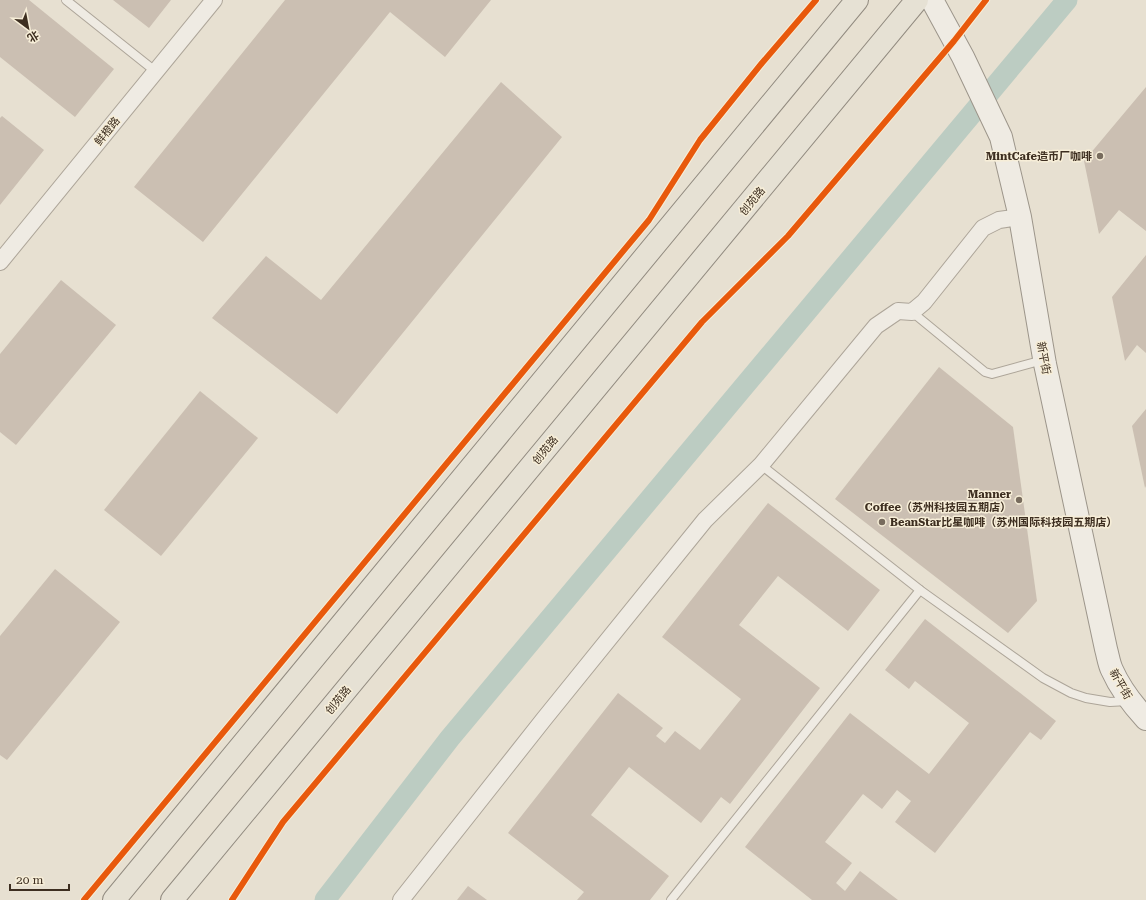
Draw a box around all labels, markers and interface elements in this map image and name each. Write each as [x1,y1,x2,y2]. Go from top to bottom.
north arrow [8,8,48,48]
text: 北 [25,28,41,44]
street label: 鲜橙路 [92,114,123,148]
place label: MintCafe造币厂咖啡 [986,150,1092,163]
marker: MintCafe造币厂咖啡 [1095,151,1105,161]
street label: 创苑路 [737,185,768,218]
street label: 新平街 [1034,341,1053,376]
street label: 创苑路 [530,434,561,467]
place label: Manner Coffee（苏州科技园五期店） [865,488,1011,514]
marker: Manner Coffee（苏州科技园五期店） [1014,495,1024,505]
place label: BeanStar比星咖啡（苏州国际科技园五期店） [890,516,1117,529]
marker: BeanStar比星咖啡（苏州国际科技园五期店） [877,517,887,527]
street label: 新平街 [1107,667,1134,702]
street label: 创苑路 [323,684,354,717]
scale bar [10,866,69,892]
text: 20 m [16,873,43,887]

